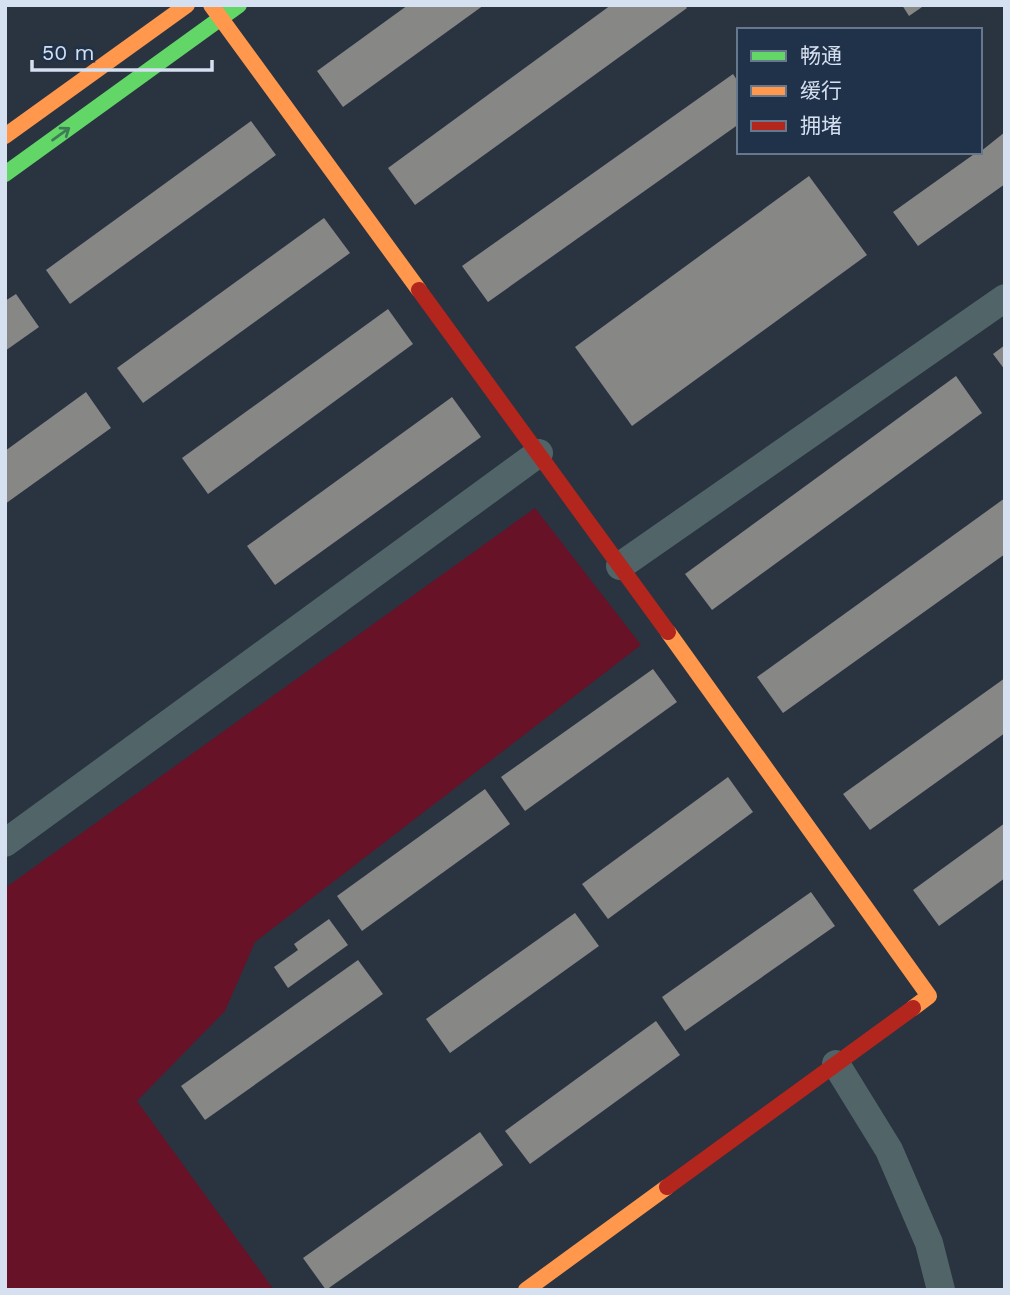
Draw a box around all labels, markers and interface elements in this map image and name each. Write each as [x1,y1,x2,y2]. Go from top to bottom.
scale bar [32,28,212,72]
legend [737,28,982,154]
text: 50 m [42,40,94,65]
text: 畅通 [800,43,842,68]
text: 缓行 [800,78,842,103]
text: 拥堵 [800,113,842,138]
one-way arrow [51,127,70,141]

